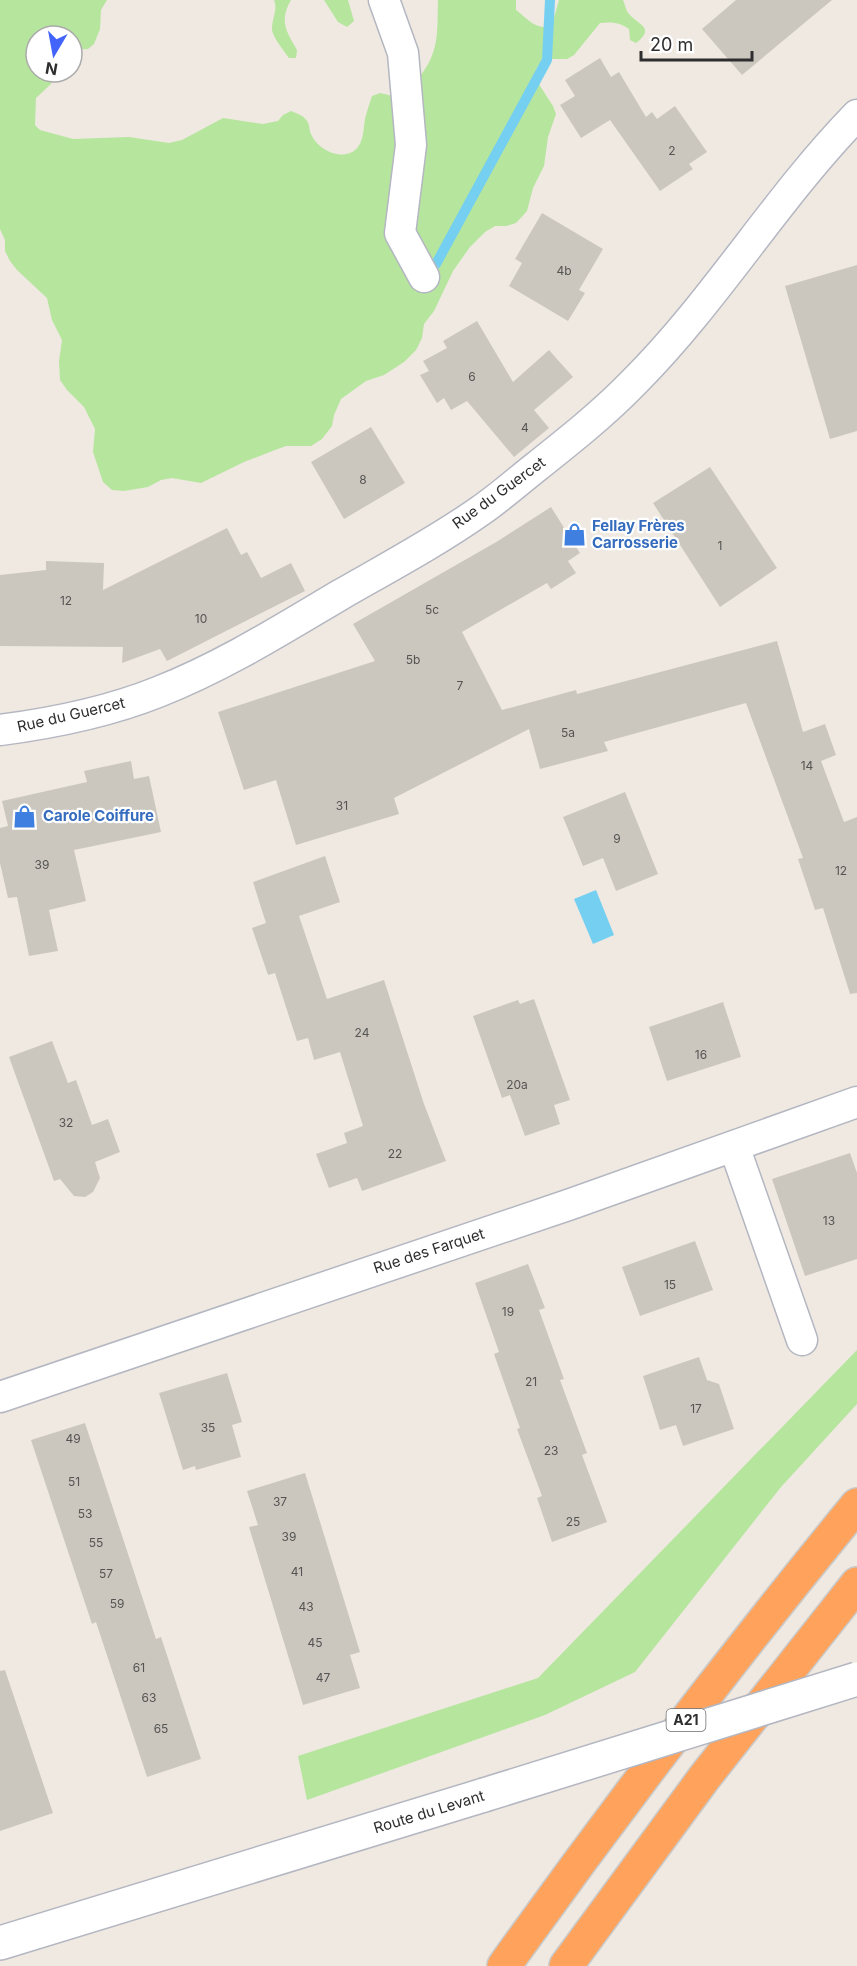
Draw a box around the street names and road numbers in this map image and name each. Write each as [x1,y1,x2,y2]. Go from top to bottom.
street label: Rue du Guercet [449,452,549,533]
street label: Rue du Guercet [15,693,127,736]
street label: Rue des Farquet [371,1224,487,1277]
road number: A21 [666,1709,706,1731]
street label: Route du Levant [371,1786,487,1837]

